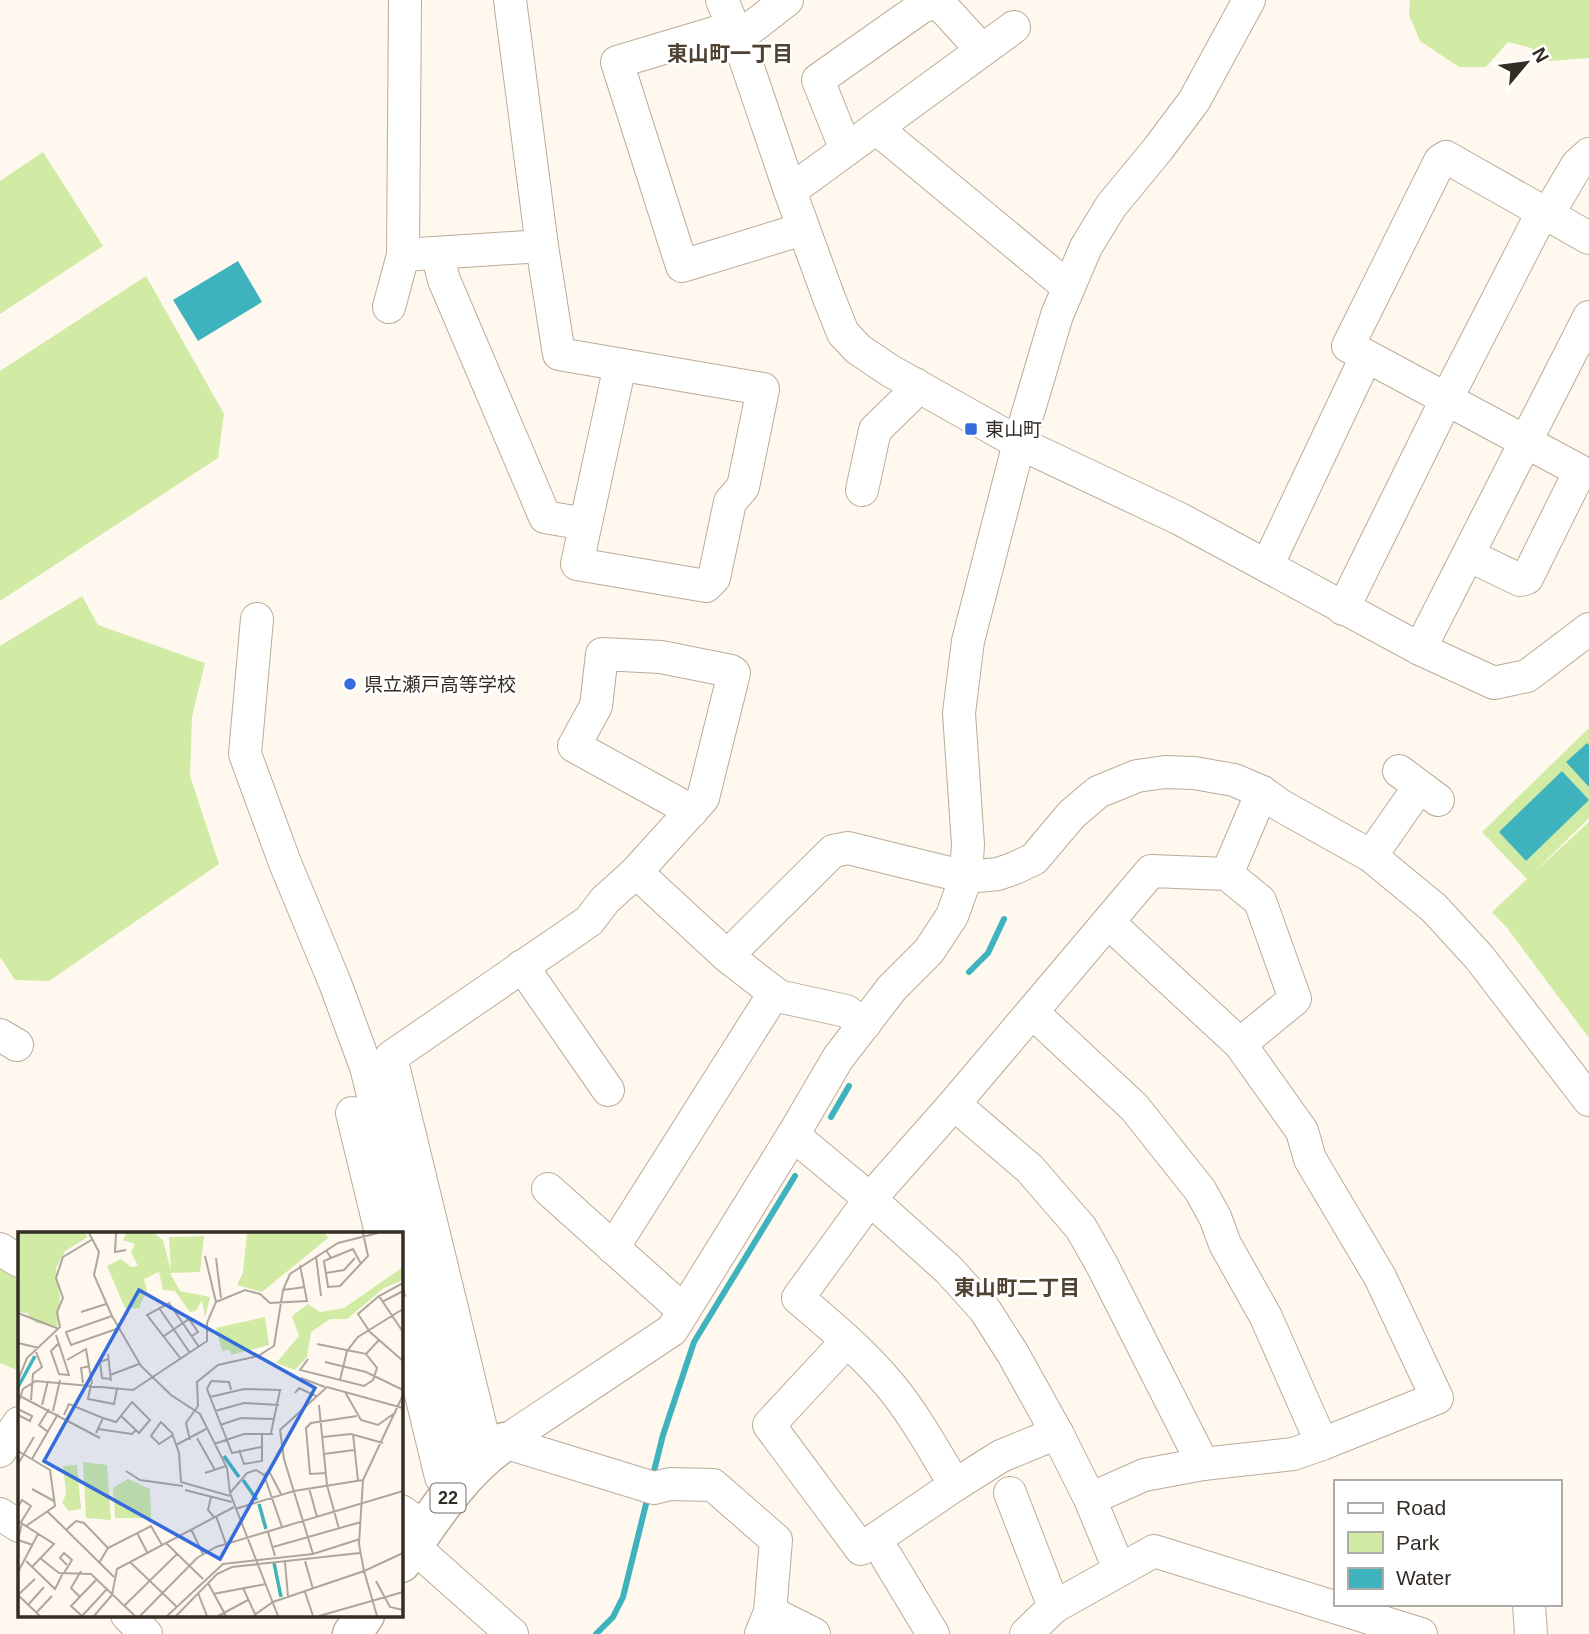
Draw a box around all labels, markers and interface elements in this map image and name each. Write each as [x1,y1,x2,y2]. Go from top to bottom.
north arrow [1491,28,1561,98]
district label: 東山町一丁目 [667,42,793,65]
text: N [1528,44,1553,66]
place label: 東山町 [985,419,1042,440]
marker: 東山町 [963,421,979,437]
place label: 県立瀬戸高等学校 [364,674,516,695]
marker: 県立瀬戸高等学校 [342,676,358,692]
inset map [18,1232,402,1616]
district label: 東山町二丁目 [954,1276,1080,1299]
legend [1334,1480,1561,1606]
road number: 22 [430,1484,466,1512]
text: Road [1396,1496,1446,1519]
text: Park [1396,1531,1440,1554]
text: Water [1396,1566,1451,1589]

